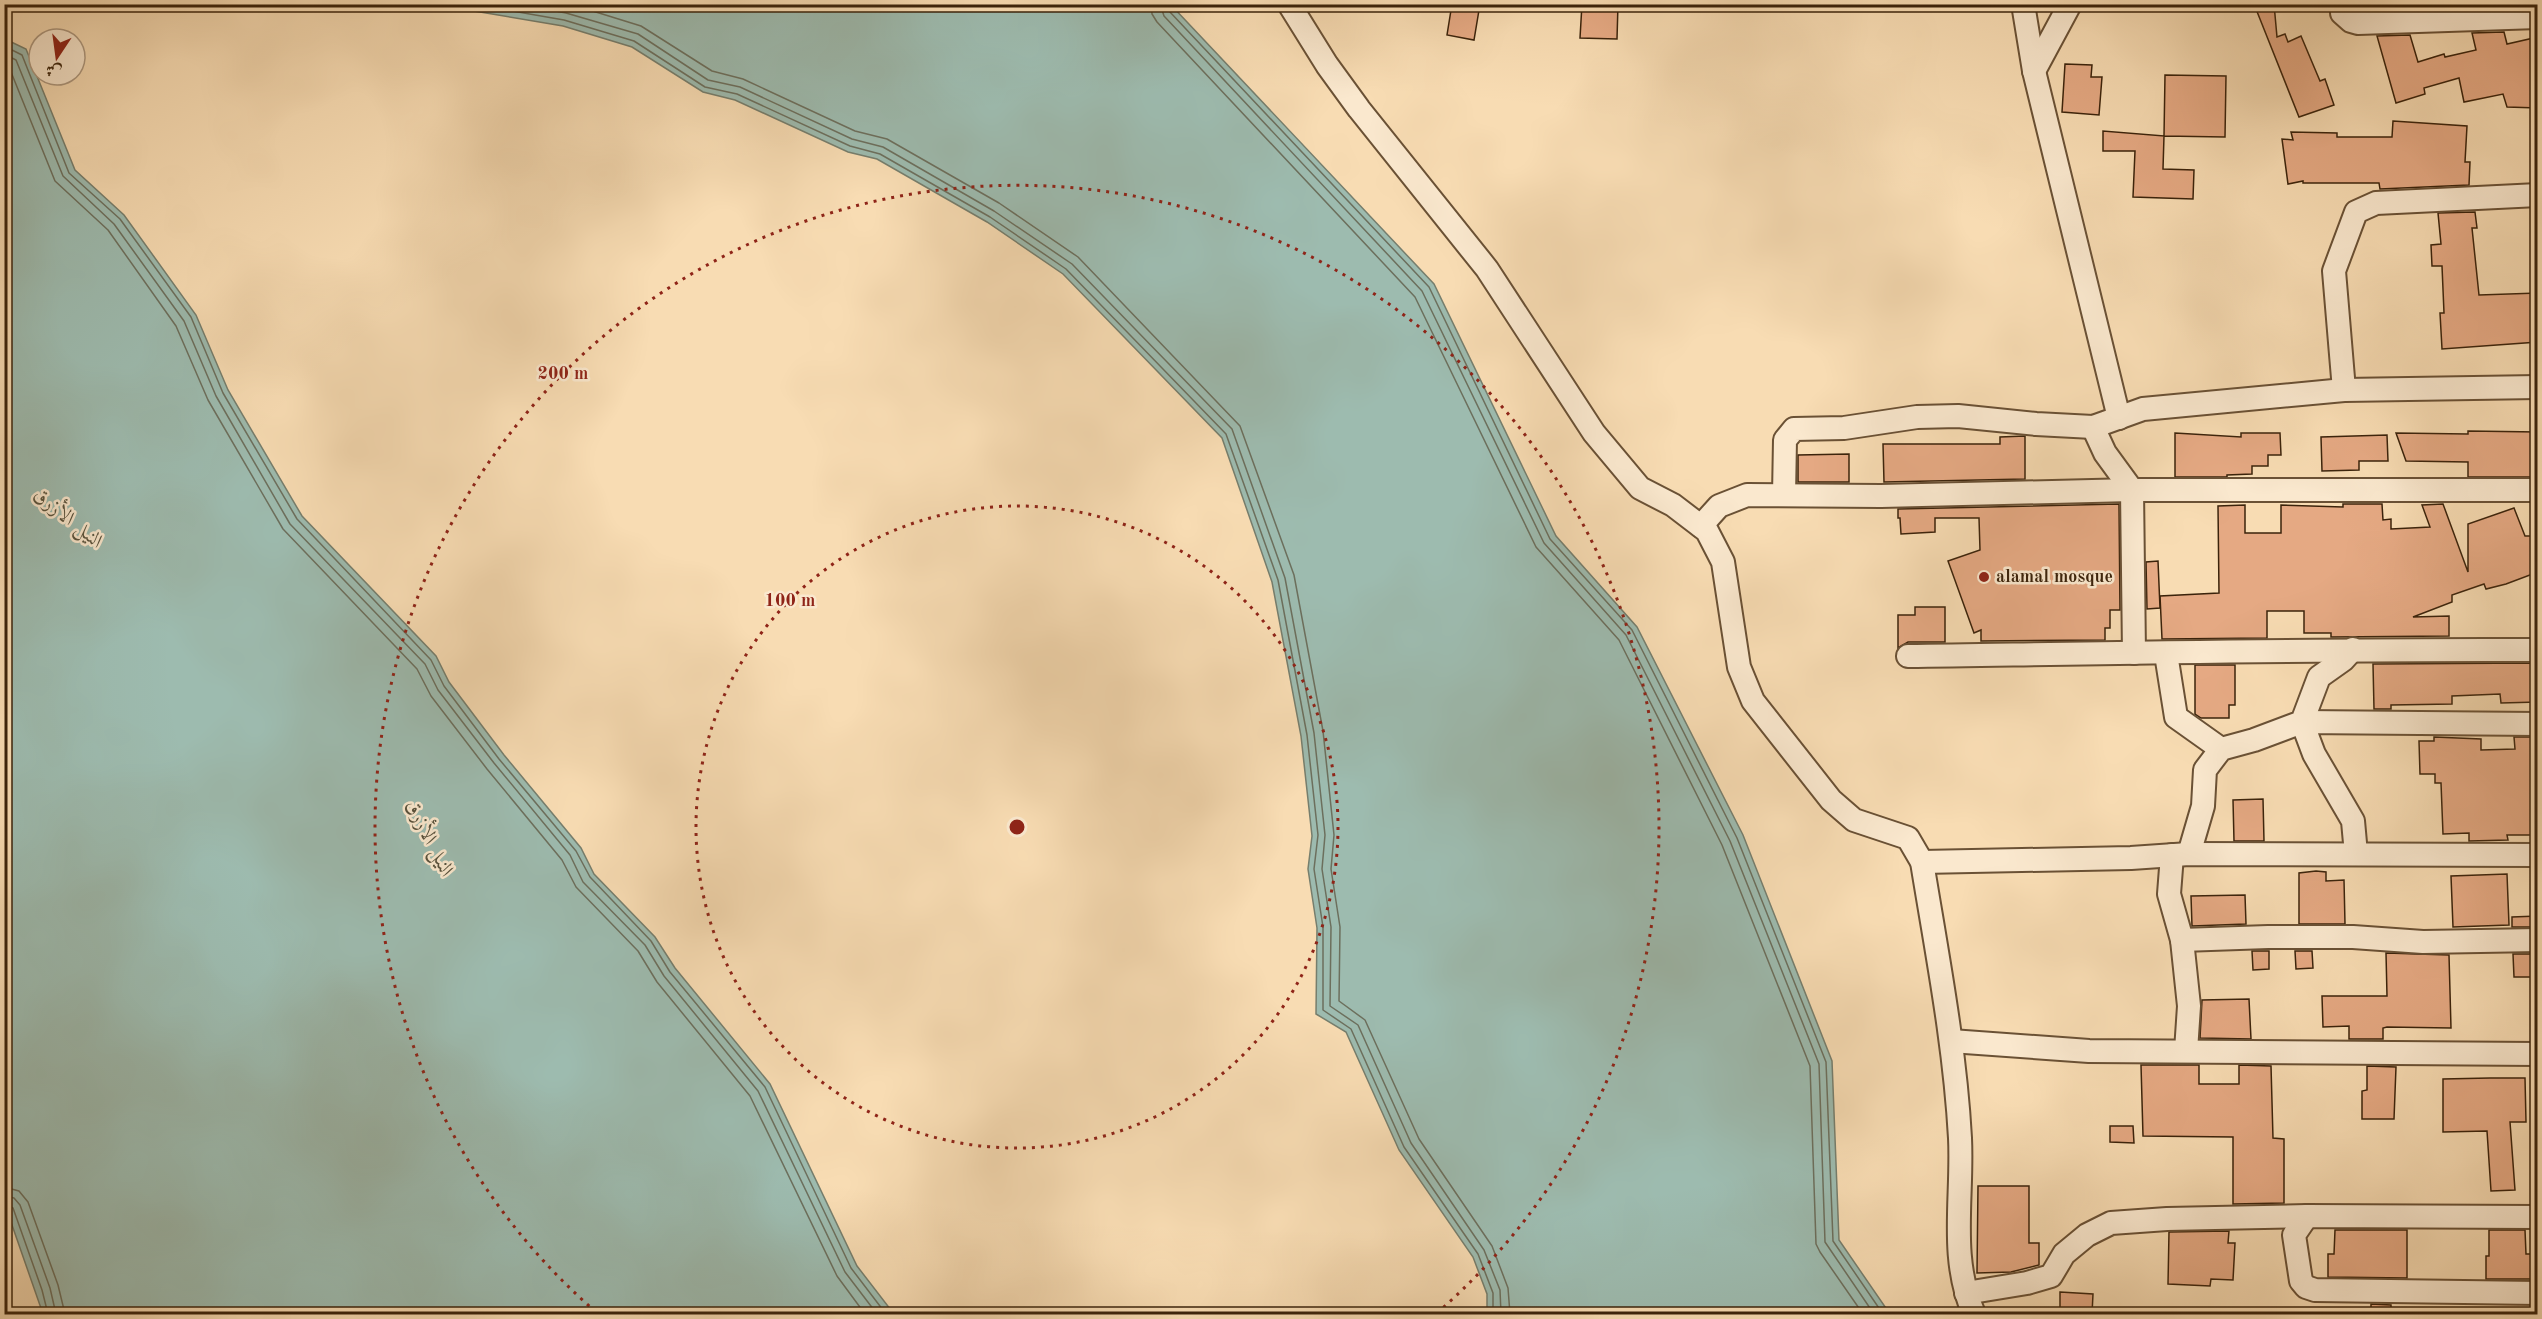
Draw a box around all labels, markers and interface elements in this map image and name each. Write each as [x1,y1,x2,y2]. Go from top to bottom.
north arrow [27,27,87,87]
text: ش [45,60,64,79]
text: 200 m [538,365,588,383]
water label: النيل الأزرق [28,480,111,555]
place label: alamal mosque [1996,568,2113,586]
marker: alamal mosque [1977,570,1991,584]
text: 100 m [765,592,815,610]
water label: النيل الأزرق [399,794,463,882]
centre of rings [1007,817,1027,837]

